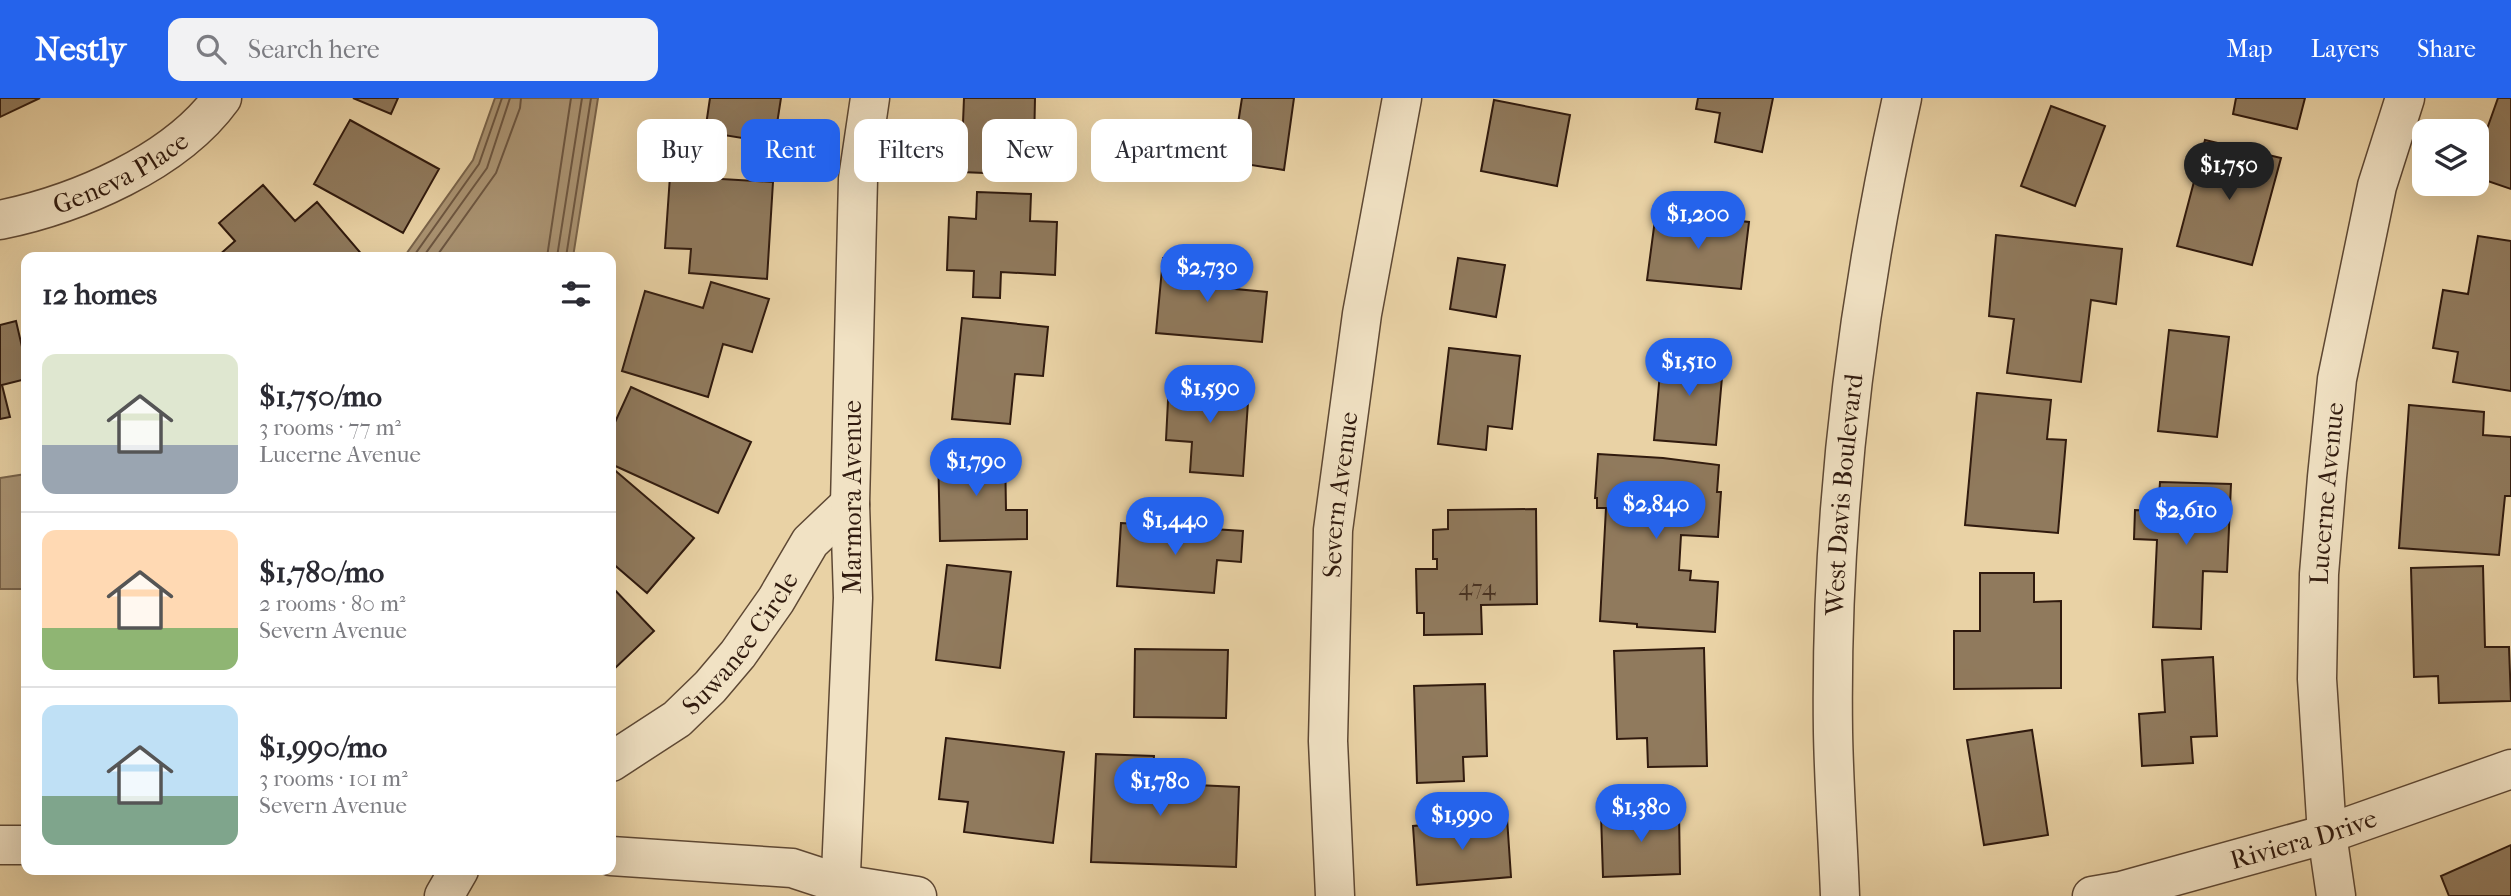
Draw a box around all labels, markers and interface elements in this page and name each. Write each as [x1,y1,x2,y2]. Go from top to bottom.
search box [168,18,658,81]
text: Nestly [35,30,126,69]
icon: search [192,30,230,68]
text: Search here [248,34,380,65]
text: Map [2227,35,2273,63]
text: Layers [2311,35,2379,63]
text: Share [2417,35,2476,63]
chip: Buy [637,119,727,182]
chip: Rent [741,119,840,182]
chip: Filters [854,119,968,182]
chip: New [982,119,1077,182]
chip: Apartment [1091,119,1252,182]
map controls [2412,119,2489,196]
button: layers [2412,119,2489,196]
street label: Geneva Place [49,125,194,220]
pin: $1,750 [2172,142,2286,202]
text: $1,750 [2200,151,2258,178]
pin: $1,200 [1641,192,1755,251]
text: $1,200 [1667,200,1729,227]
pin: $2,730 [1150,244,1264,304]
text: $2,730 [1176,253,1238,280]
icon: filters [557,275,595,313]
text: 12 homes [42,277,157,312]
pin: $1,510 [1632,338,1746,398]
text: $1,510 [1661,347,1717,374]
pin: $1,590 [1153,366,1267,425]
street label: West Davis Boulevard [1819,371,1869,617]
text: $1,590 [1180,374,1240,401]
text: $1,750/mo [259,379,382,414]
icon: home [98,382,182,466]
street label: Marmora Avenue [837,400,868,594]
street label: Lucerne Avenue [2303,400,2350,585]
street label: Severn Avenue [1316,410,1364,578]
text: 3 rooms · 77 m² [259,414,401,441]
pin: $1,790 [919,438,1033,498]
text: Lucerne Avenue [259,441,421,468]
text: $1,790 [946,447,1006,474]
pin: $2,840 [1599,482,1713,541]
pin: $2,610 [2129,488,2243,547]
text: $2,840 [1623,490,1689,517]
text: $2,610 [2155,496,2217,523]
pin: $1,440 [1118,498,1232,557]
text: $1,440 [1142,506,1208,533]
text: $1,780/mo [259,555,384,590]
icon: home [98,558,182,642]
street label: Suwanee Circle [676,566,805,721]
house number: 474 [1459,574,1497,601]
text: 2 rooms · 80 m² [259,590,406,617]
text: Severn Avenue [259,617,407,644]
text: $1,990/mo [259,730,387,765]
icon: home [98,733,182,817]
pin: $1,780 [1103,758,1217,818]
text: 3 rooms · 101 m² [259,765,408,792]
text: $1,780 [1130,767,1190,794]
pin: $1,380 [1584,784,1698,844]
text: Severn Avenue [259,792,407,819]
pin: $1,990 [1405,792,1519,852]
text: $1,380 [1611,793,1671,820]
text: $1,990 [1431,801,1493,828]
street label: Riviera Drive [2226,802,2381,876]

